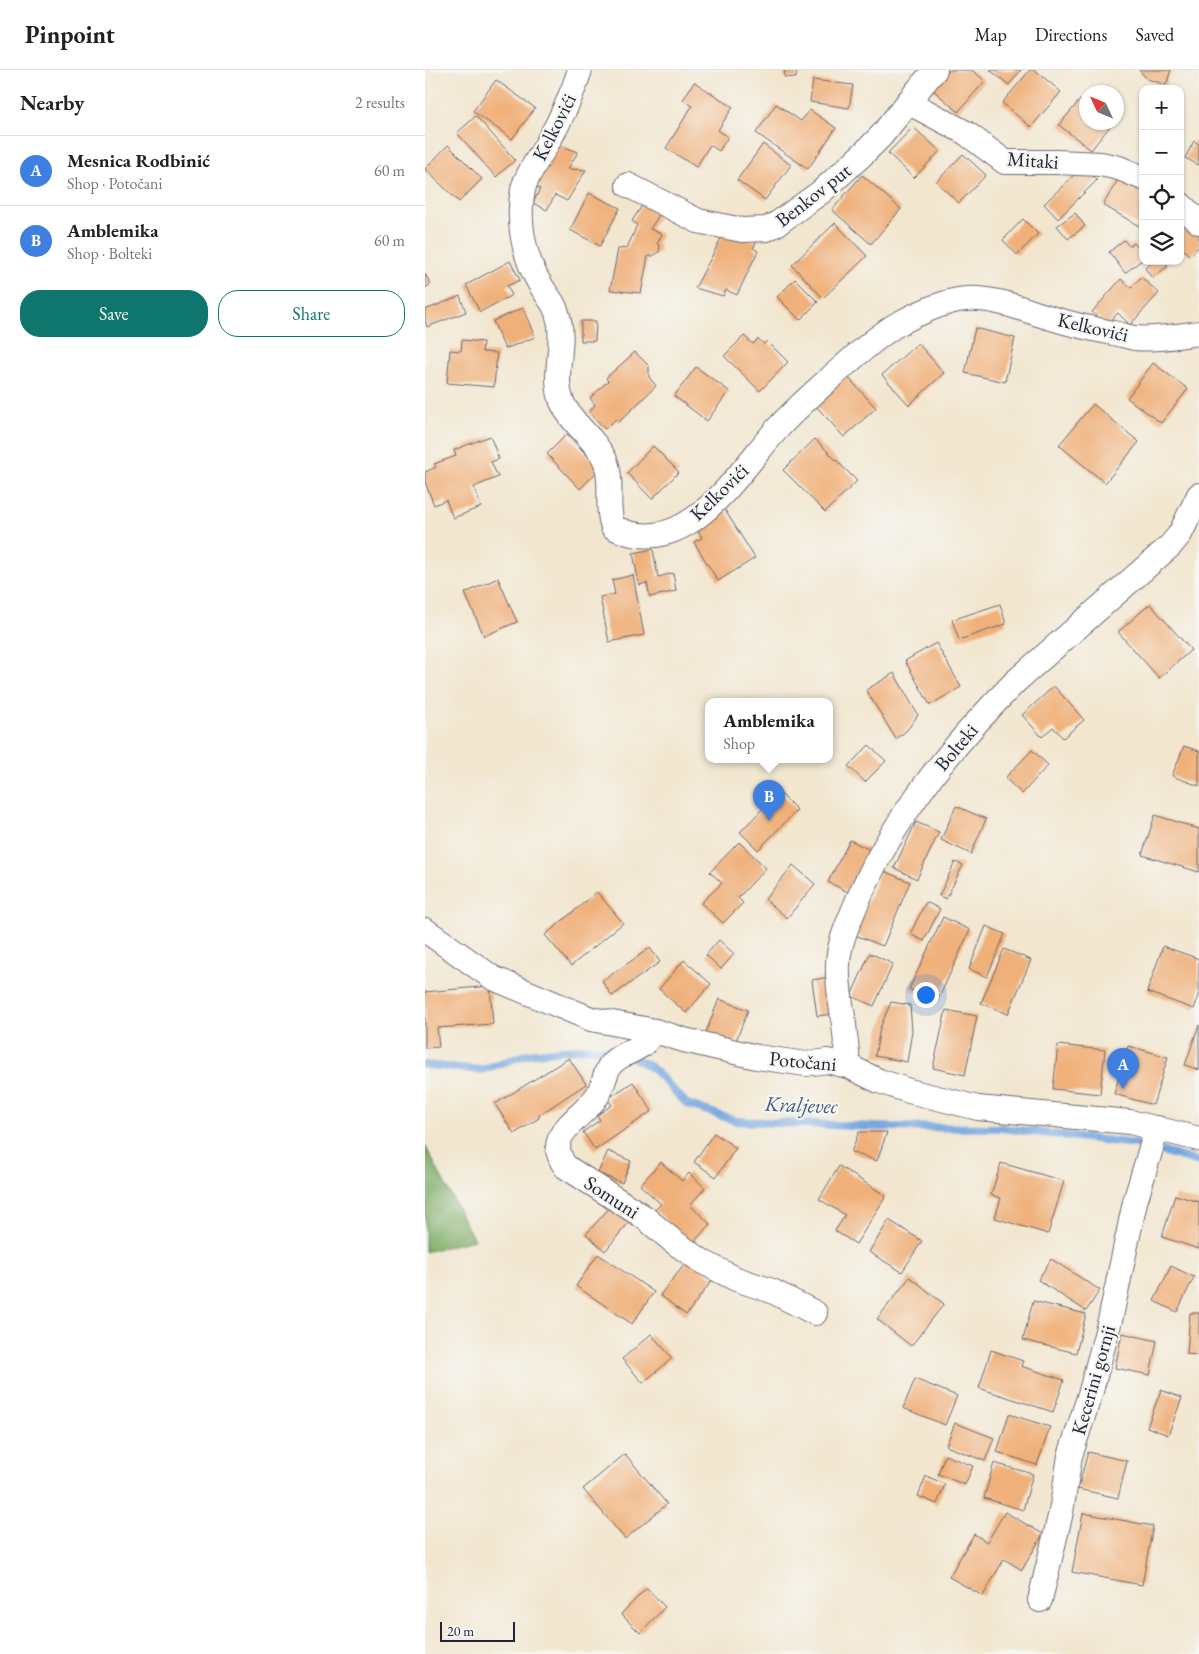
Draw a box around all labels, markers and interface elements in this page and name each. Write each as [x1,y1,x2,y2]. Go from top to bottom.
text: Pinpoint [25,19,115,50]
text: Map [975,23,1007,46]
text: Directions [1035,23,1107,46]
text: Saved [1135,23,1174,46]
north arrow [1079,85,1124,130]
map controls [1139,85,1184,265]
button: + [1139,85,1184,130]
text: Nearby [20,89,84,116]
street label: Kelkovići [526,89,582,165]
text: 2 results [355,92,405,113]
button: − [1139,130,1184,175]
street label: Mitaki [1006,145,1060,175]
text: Mesnica Rodbinić [67,148,210,173]
street label: Benkov put [770,157,857,233]
text: A [30,160,42,181]
text: 60 m [374,160,405,181]
text: Shop · Potočani [67,173,162,194]
button: locate [1139,175,1184,220]
text: Amblemika [67,218,158,243]
button: layers [1139,220,1184,265]
text: B [31,230,41,251]
text: 60 m [374,230,405,251]
text: Shop · Bolteki [67,243,152,264]
button: Save [20,290,208,337]
button: Share [218,290,405,337]
street label: Kelkovići [1055,306,1131,348]
street label: Kelkovići [684,458,754,526]
popup [705,698,833,763]
text: Amblemika [723,708,815,733]
street label: Bolteki [929,718,984,776]
text: Shop [723,733,755,754]
pin: B [753,780,785,821]
your location [913,982,939,1008]
street label: Potočani [768,1045,838,1077]
pin: A [1107,1048,1139,1089]
water label: Kraljevec [763,1090,838,1119]
street label: Somuni [579,1170,645,1225]
street label: Kecerini gornji [1065,1322,1121,1438]
scale bar [440,1619,515,1642]
text: 20 m [447,1622,474,1640]

